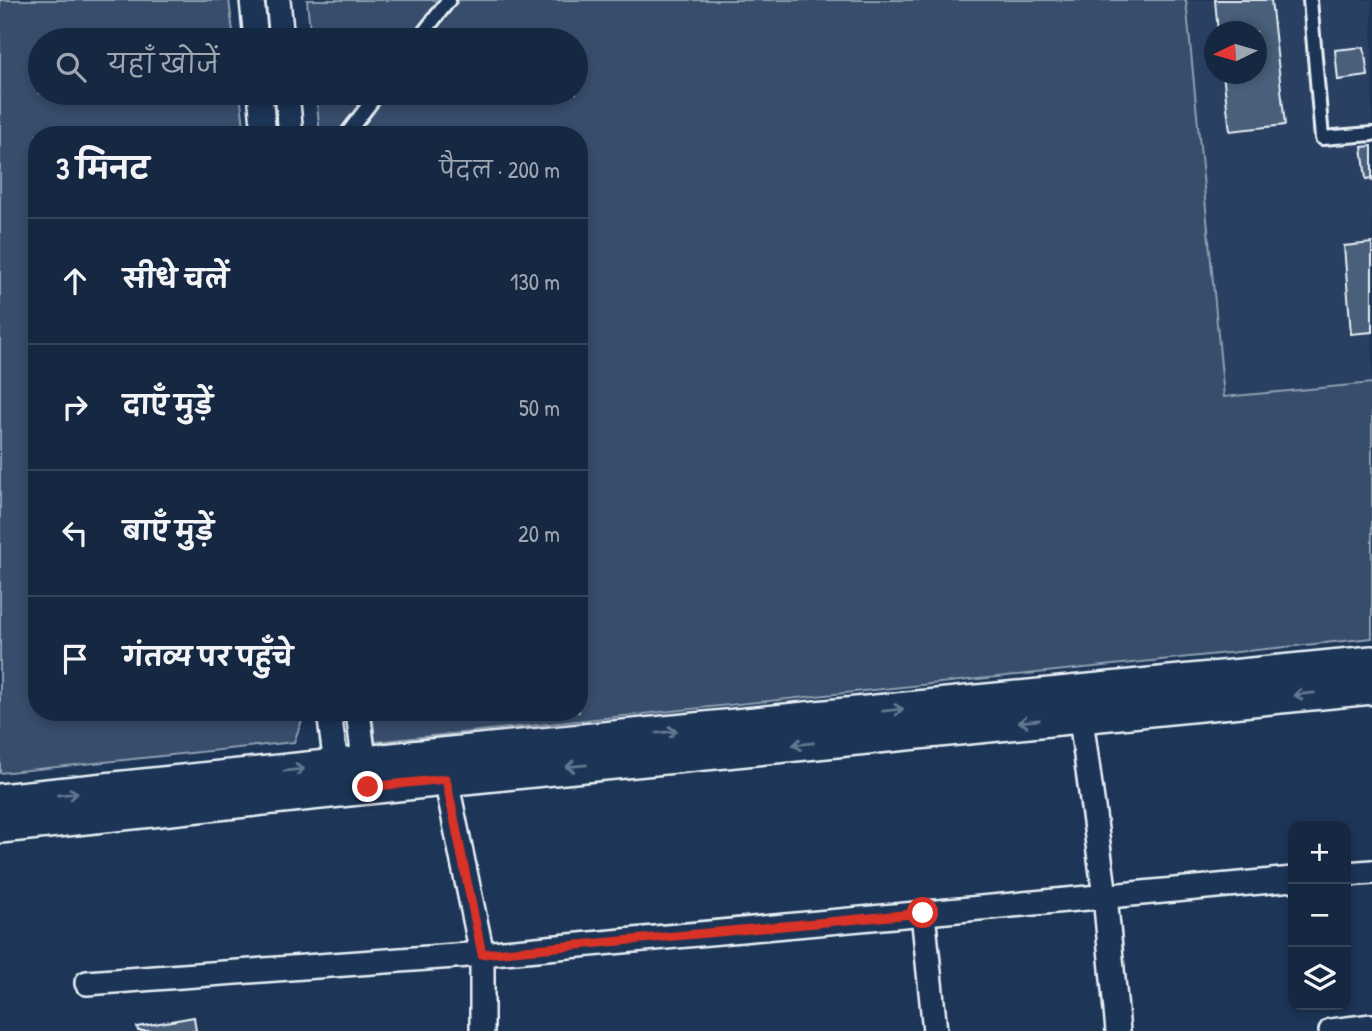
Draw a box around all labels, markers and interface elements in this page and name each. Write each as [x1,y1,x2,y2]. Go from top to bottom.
north arrow [1204,21,1267,84]
search box [28,28,588,105]
text: यहाँ खोजें [108,46,219,81]
icon: search [52,48,90,86]
text: 3 मिनट [56,148,149,188]
text: पैदल · 200 m [439,154,560,185]
text: सीधे चलें [123,261,229,296]
icon: ahead [56,262,94,300]
text: 130 m [510,266,560,297]
text: दाएँ मुड़ें [123,387,213,422]
icon: right [56,388,94,426]
text: 50 m [519,392,560,423]
text: बाएँ मुड़ें [123,513,214,548]
icon: left [56,514,94,552]
text: 20 m [518,518,560,549]
text: गंतव्य पर पहुँचे [123,639,293,674]
icon: arrive [56,640,94,678]
one-way arrow [1293,688,1316,701]
one-way arrow [881,703,904,716]
one-way arrow [1018,715,1041,728]
one-way arrow [655,726,677,739]
one-way arrow [792,737,814,750]
one-way arrow [565,760,588,773]
one-way arrow [282,763,305,776]
route end [352,771,383,802]
one-way arrow [56,787,79,800]
map controls [1288,821,1351,1010]
button: + [1288,821,1351,884]
button: − [1288,884,1351,947]
route start [907,897,938,928]
button: layers [1288,947,1351,1010]

